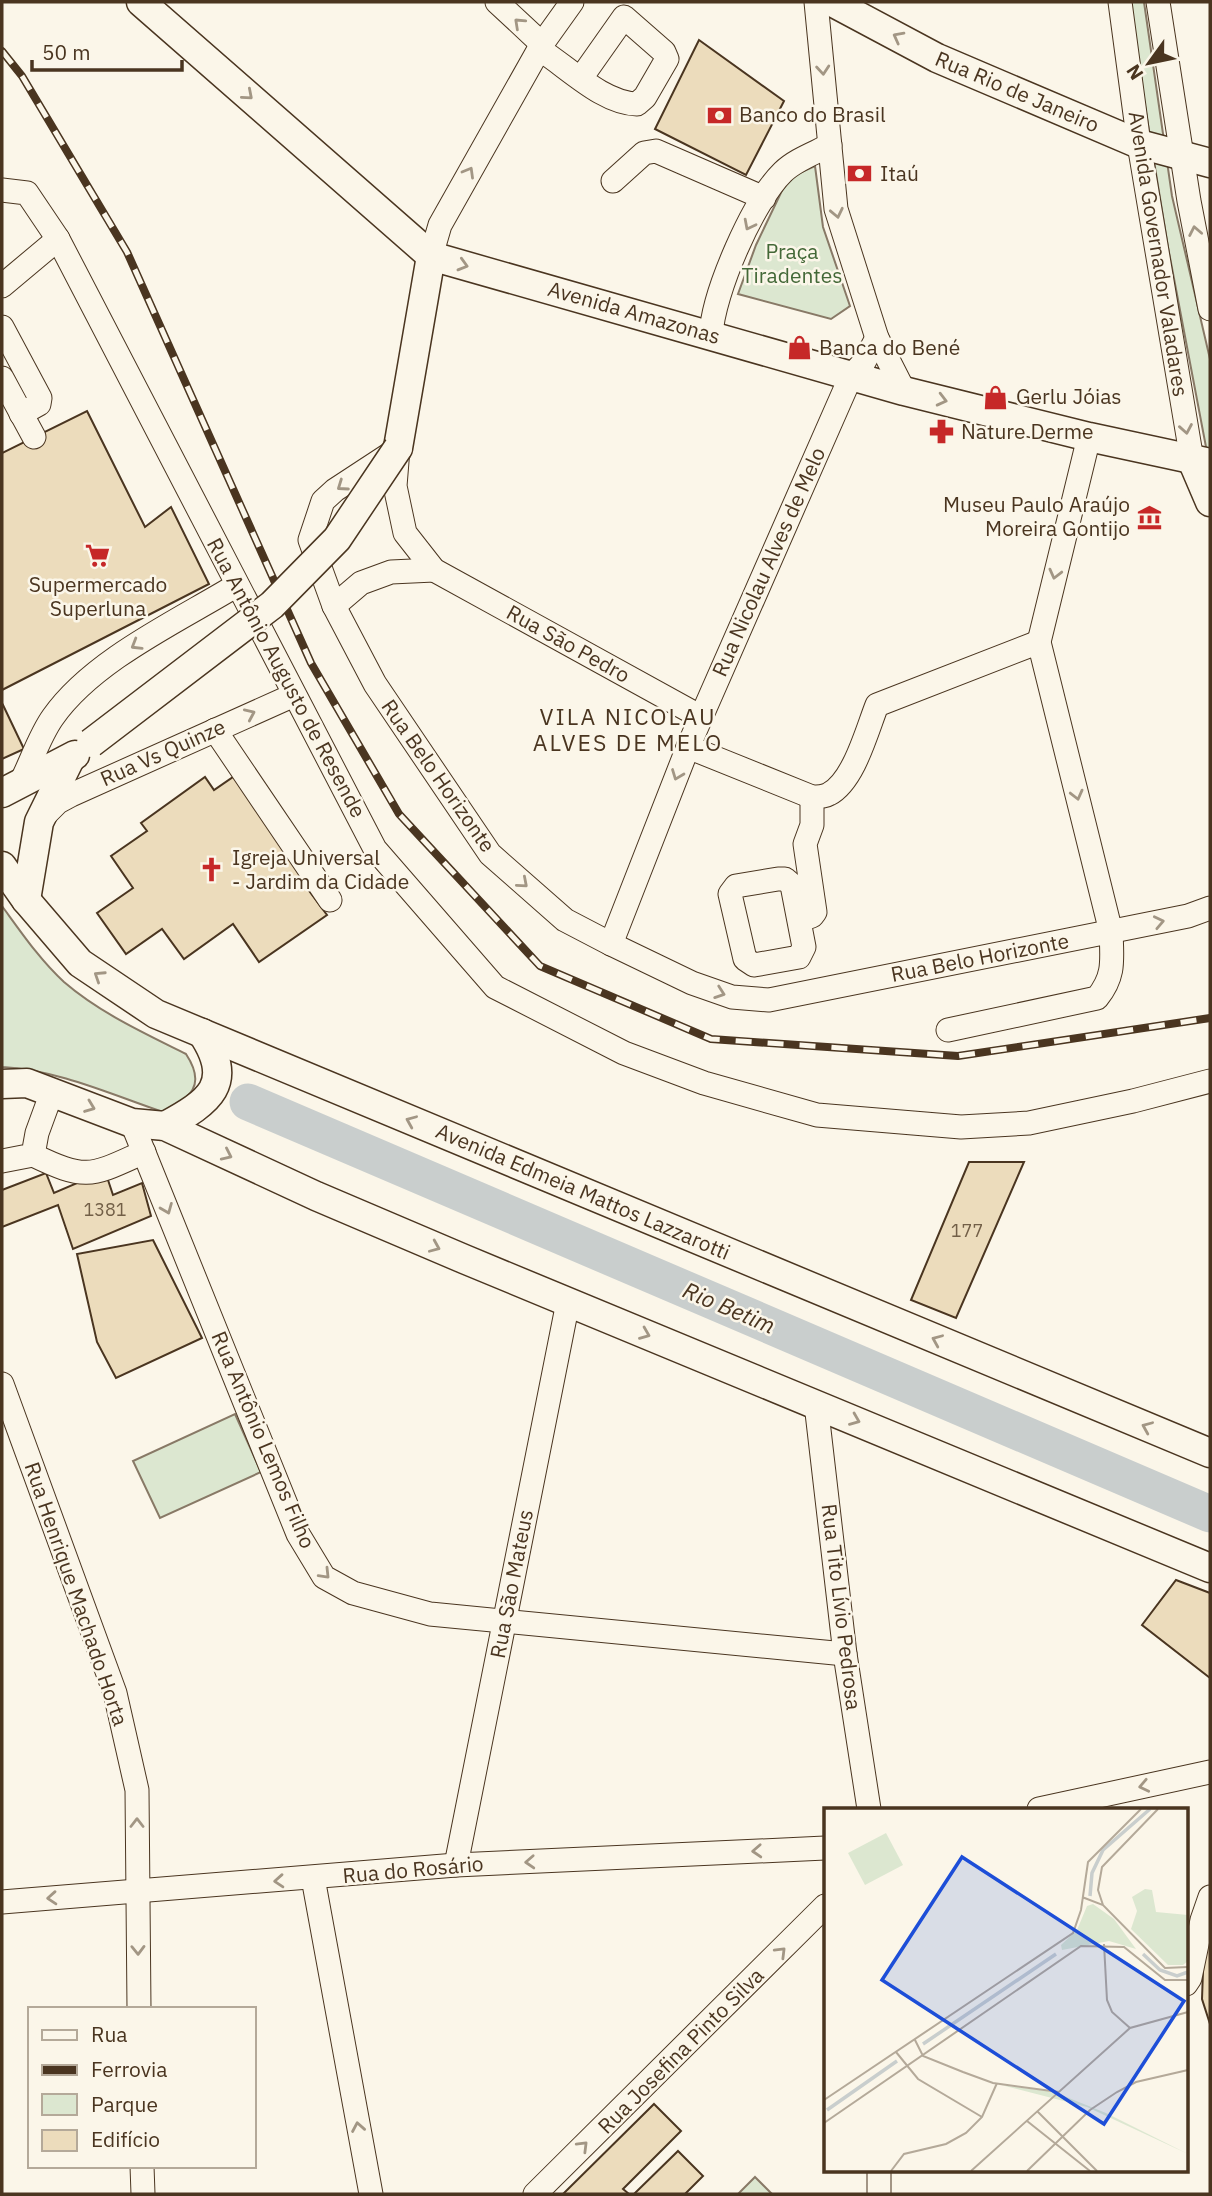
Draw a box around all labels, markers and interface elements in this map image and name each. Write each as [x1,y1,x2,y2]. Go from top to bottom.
one-way arrow [514,19,527,31]
scale bar [32,28,182,72]
north arrow [1114,28,1184,98]
one-way arrow [893,32,905,45]
text: 50 m [42,38,91,66]
street label: Rua Rio de Janeiro [931,44,1104,138]
text: N [1121,60,1149,85]
one-way arrow [815,65,830,76]
one-way arrow [240,87,253,99]
place label: Banco do Brasil [739,100,886,128]
bank icon: Banco do Brasil [705,101,733,129]
street label: Avenida Governador Valadares [1123,109,1195,399]
place label: Itaú [880,159,919,187]
bank icon: Itaú [846,160,874,188]
one-way arrow [461,167,474,180]
one-way arrow [829,206,844,218]
one-way arrow [744,218,758,230]
one-way arrow [1188,225,1203,237]
park label: Praça Tiradentes [742,237,842,289]
one-way arrow [457,256,469,271]
street label: Avenida Amazonas [545,274,724,350]
place label: Banca do Bené [819,333,960,361]
shop icon: Banca do Bené [785,334,813,362]
place label: Gerlu Jóias [1016,382,1122,410]
shop icon: Gerlu Jóias [982,383,1010,411]
one-way arrow [936,392,948,406]
place label: Nature Derme [961,417,1094,445]
pharmacy icon: Nature Derme [927,418,955,446]
one-way arrow [1178,423,1193,435]
street label: Rua Nicolau Alves de Melo [705,443,831,681]
one-way arrow [337,478,350,490]
place label: Museu Paulo Araújo Moreira Gontijo [943,490,1130,542]
museum icon: Museu Paulo Araújo Moreira Gontijo [1136,503,1164,531]
street label: Rua Antônio Augusto de Resende [201,533,373,822]
supermarket icon: Supermercado Superluna [84,542,112,570]
one-way arrow [1049,568,1063,580]
place label: Supermercado Superluna [29,570,167,622]
street label: Rua São Pedro [502,598,635,689]
one-way arrow [131,637,144,650]
street label: Rua Belo Horizonte [375,693,502,858]
district label: VILA NICOLAU ALVES DE MELO [533,701,723,757]
one-way arrow [243,708,256,722]
street label: Rua Vs Quinze [96,712,230,792]
one-way arrow [671,769,685,781]
one-way arrow [1069,789,1083,801]
place label: Igreja Universal - Jardim da Cidade [232,843,409,895]
church icon: Igreja Universal - Jardim da Cidade [198,856,226,884]
one-way arrow [515,875,528,887]
one-way arrow [1153,916,1165,931]
street label: Rua Belo Horizonte [888,926,1071,988]
one-way arrow [94,971,107,984]
one-way arrow [713,985,726,999]
one-way arrow [83,1099,96,1113]
one-way arrow [405,1115,417,1129]
street label: Avenida Edmeia Mattos Lazzarotti [432,1116,735,1266]
one-way arrow [220,1147,232,1161]
house number: 1381 [83,1198,127,1221]
one-way arrow [159,1202,173,1214]
house number: 177 [951,1219,983,1242]
one-way arrow [428,1239,440,1253]
water label: Rio Betim [679,1274,780,1340]
one-way arrow [638,1326,650,1340]
street label: Rua Antônio Lemos Filho [205,1327,322,1552]
one-way arrow [932,1334,944,1348]
one-way arrow [848,1412,861,1426]
one-way arrow [1142,1421,1155,1435]
street label: Rua Henrique Machado Horta [19,1458,135,1729]
street label: Rua Tito Lívio Pedrosa [815,1502,869,1712]
street label: Rua São Mateus [483,1507,539,1661]
one-way arrow [317,1565,329,1578]
one-way arrow [1138,1778,1150,1793]
inset map [824,1808,1188,2172]
one-way arrow [129,1817,145,1828]
one-way arrow [751,1843,762,1858]
street label: Rua do Rosário [341,1849,485,1889]
one-way arrow [524,1854,535,1869]
one-way arrow [273,1873,284,1888]
one-way arrow [46,1890,57,1905]
one-way arrow [130,1945,146,1956]
one-way arrow [772,1948,785,1961]
street label: Rua Josefina Pinto Silva [591,1961,769,2139]
legend [28,2007,256,2168]
text: Rua [91,2020,128,2048]
text: Ferrovia [91,2055,167,2083]
text: Parque [91,2090,158,2118]
one-way arrow [352,2121,367,2133]
text: Edifício [91,2125,160,2153]
one-way arrow [575,2142,588,2155]

